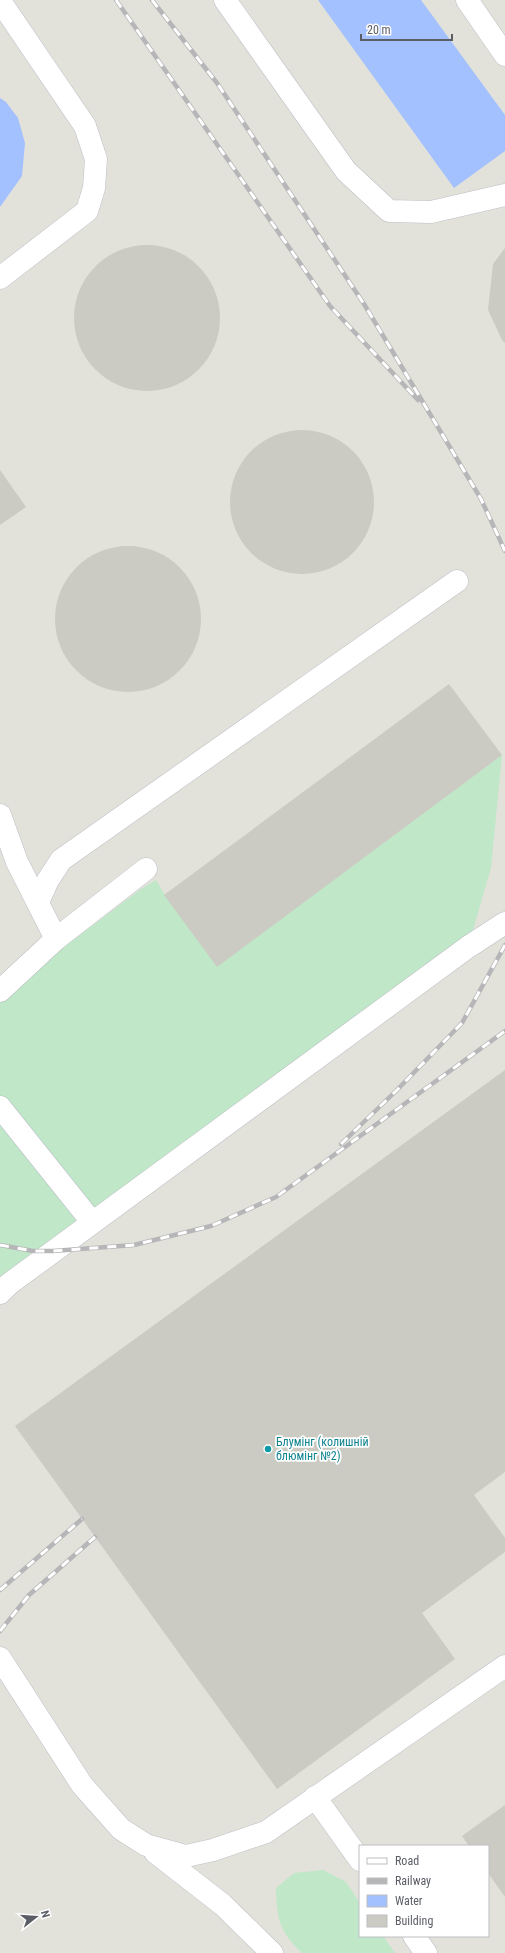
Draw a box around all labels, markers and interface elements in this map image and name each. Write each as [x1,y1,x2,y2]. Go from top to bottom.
scale bar [361,16,452,42]
text: 20 m [367,23,391,37]
place label: Блумінг (колишній блюмінг №2) [276,1435,369,1463]
marker: Блумінг (колишній блюмінг №2) [263,1444,273,1454]
legend [359,1845,489,1937]
text: Road [395,1854,419,1868]
text: Railway [395,1874,431,1888]
text: Water [395,1894,423,1908]
north arrow [16,1897,56,1937]
text: N [38,1909,52,1920]
text: Building [395,1914,433,1928]

